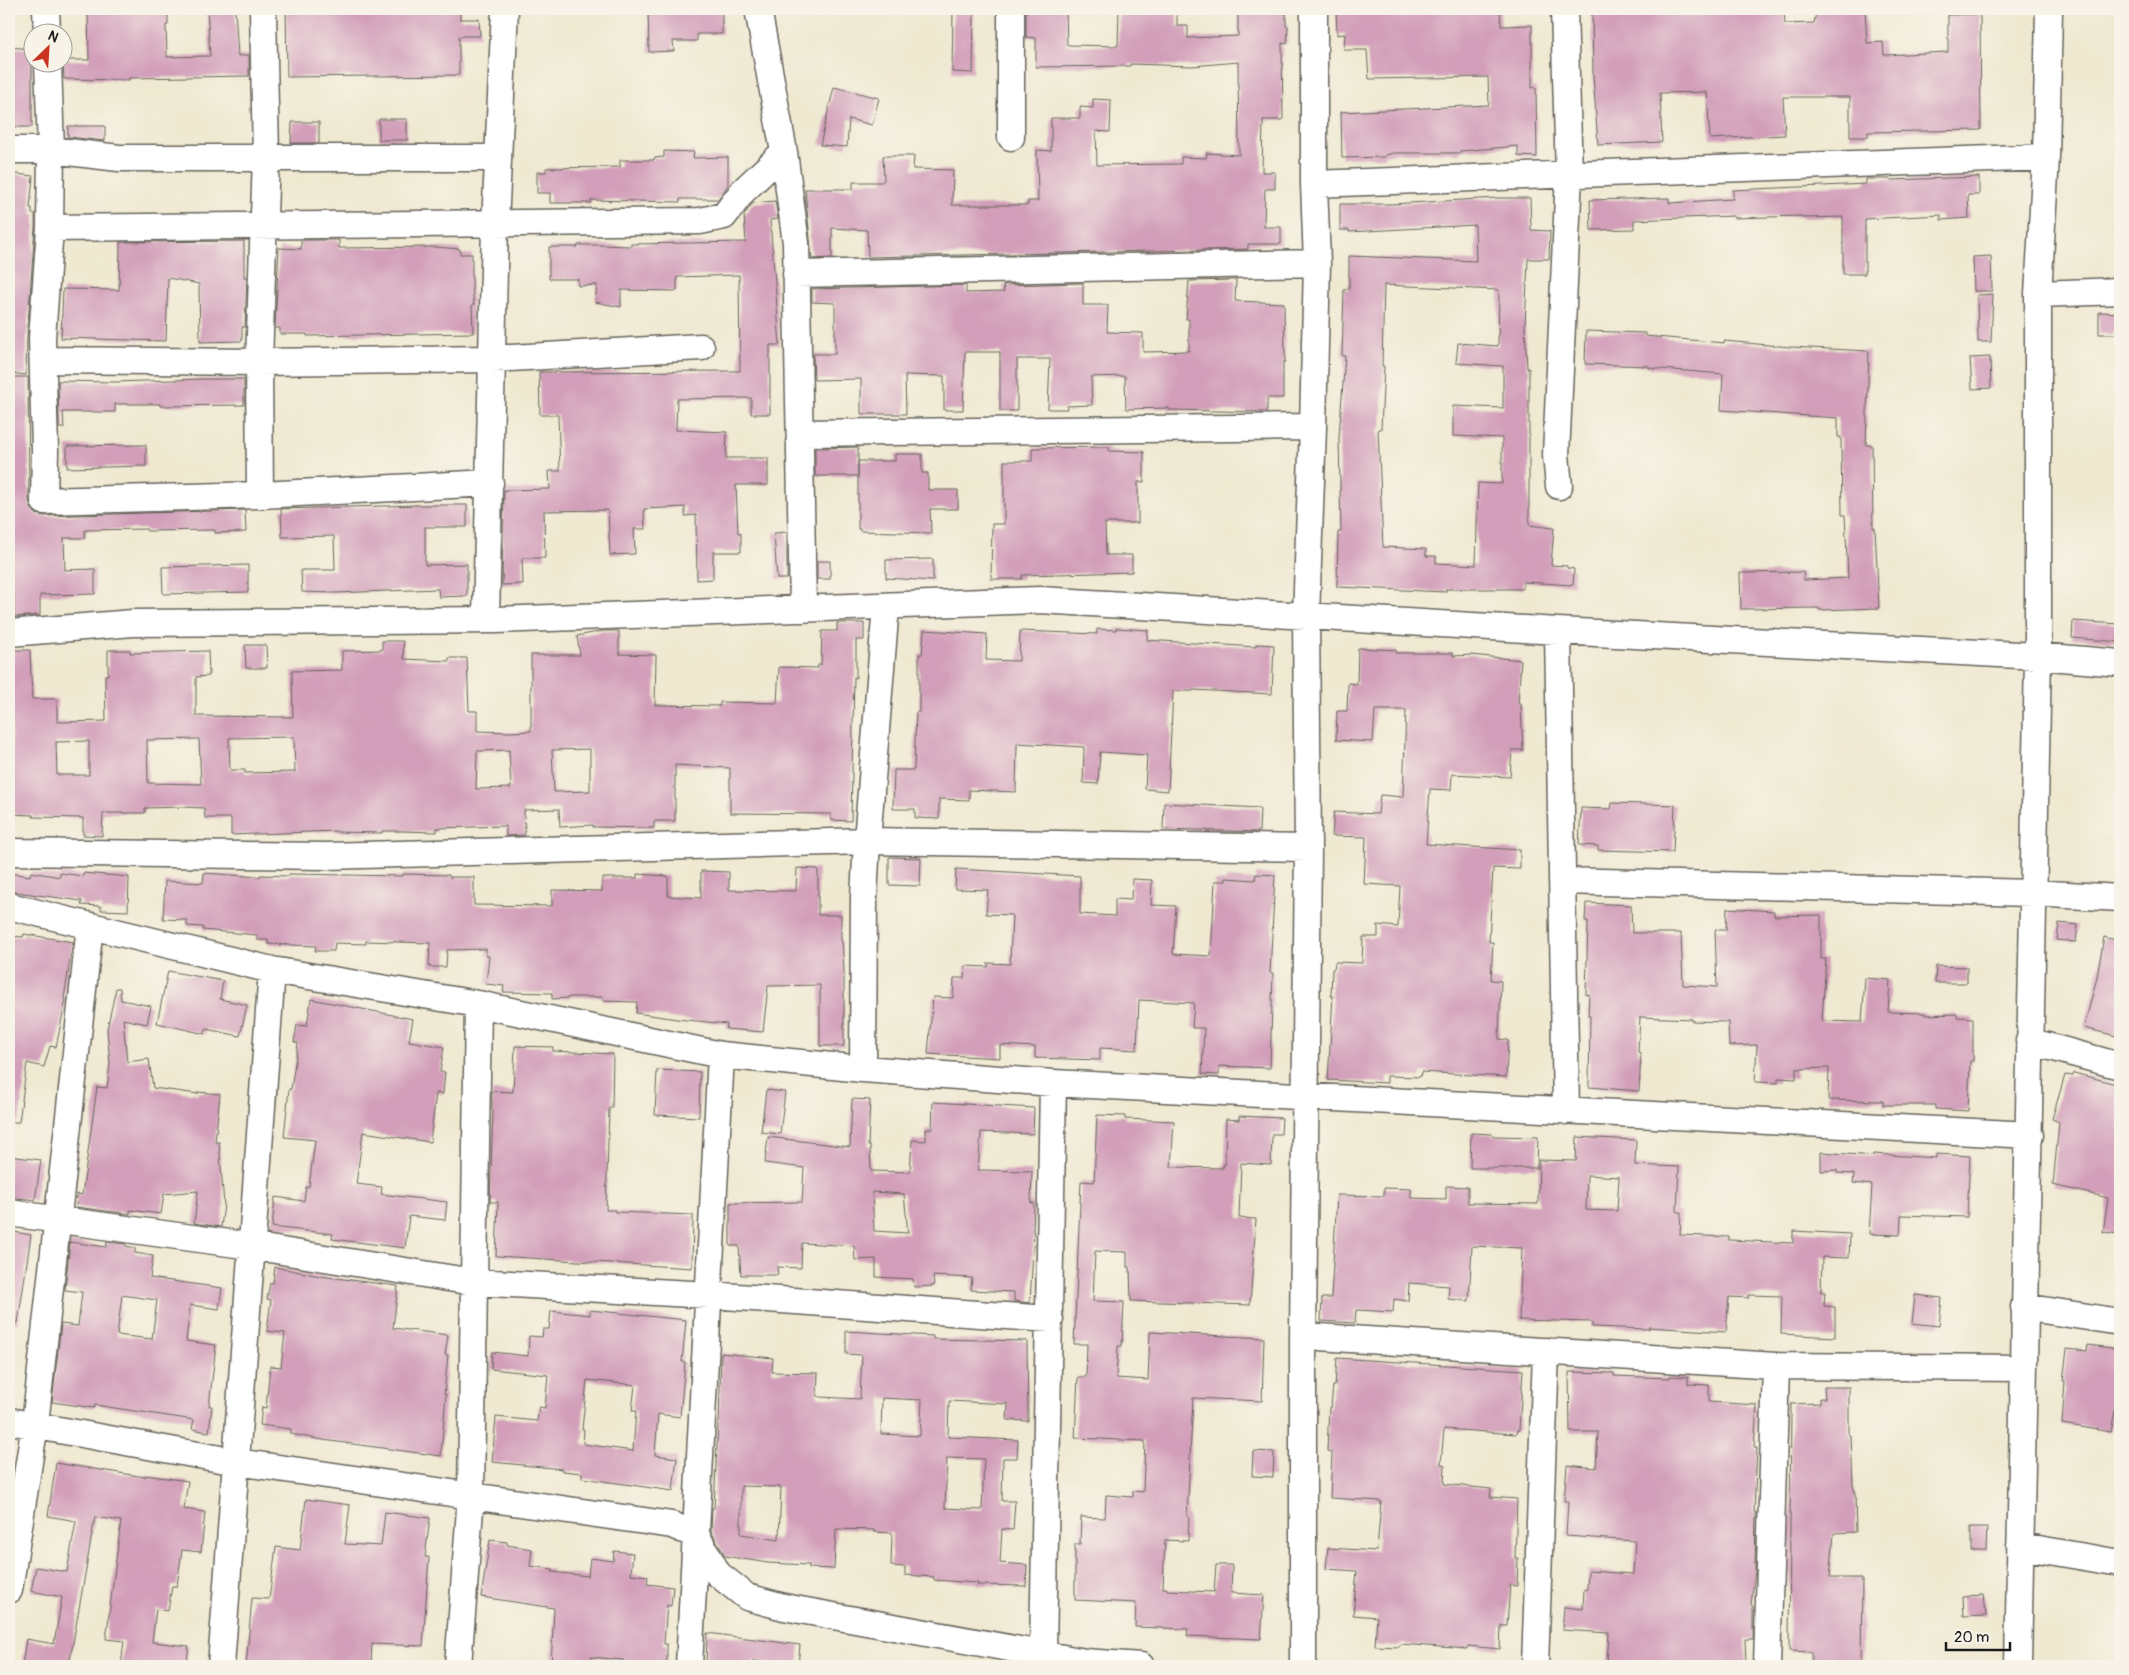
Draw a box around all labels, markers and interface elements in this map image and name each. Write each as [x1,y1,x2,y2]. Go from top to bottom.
north arrow [22,22,72,72]
text: N [45,27,61,46]
scale bar [1946,1620,2010,1652]
text: 20 m [1954,1628,1989,1647]

